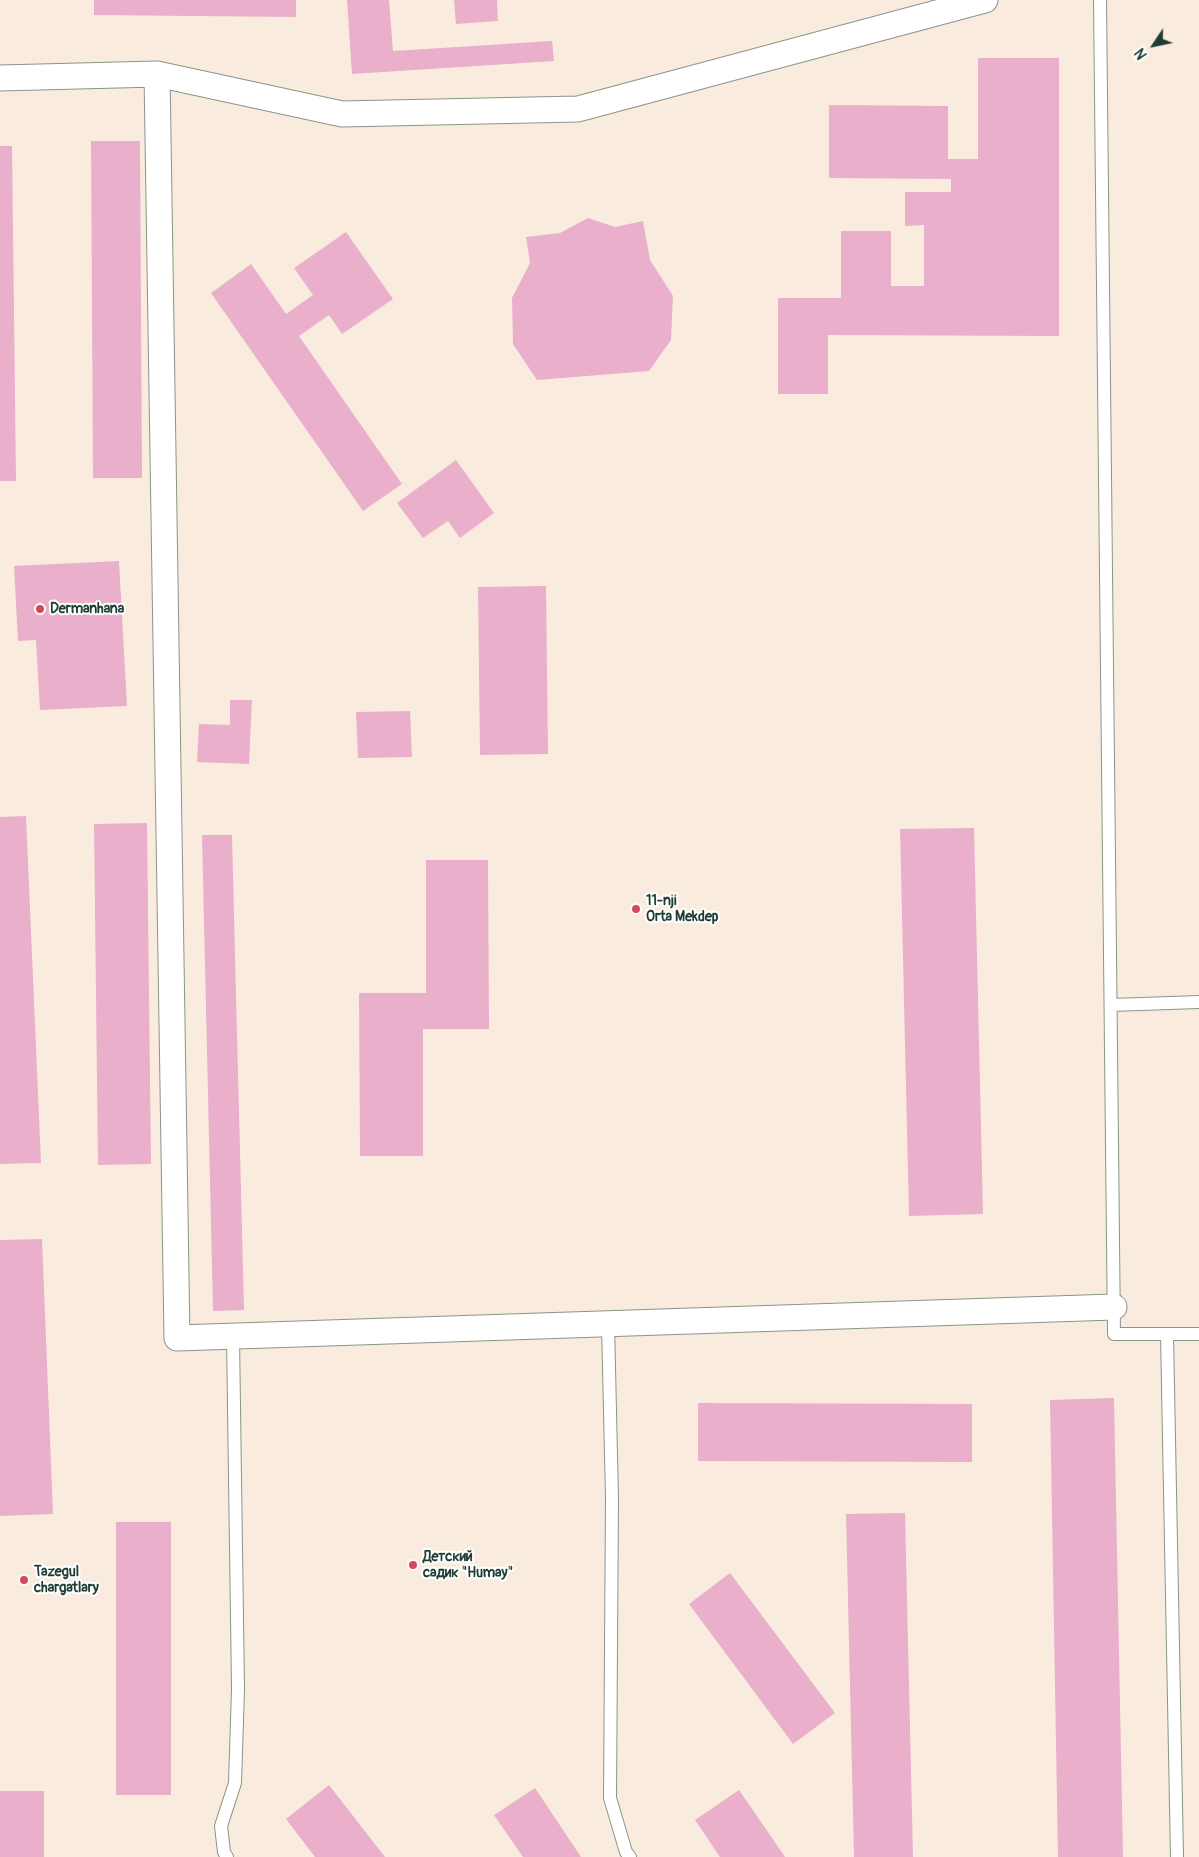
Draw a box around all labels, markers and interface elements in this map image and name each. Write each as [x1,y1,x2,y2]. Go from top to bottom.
north arrow [1129,20,1179,70]
text: N [1131,45,1151,62]
place label: Dermanhana [50,601,124,617]
marker: Dermanhana [34,603,46,615]
place label: 11-nji Orta Mekdep [646,893,718,926]
marker: 11-nji Orta Mekdep [630,903,642,915]
place label: Детский садик "Humay" [423,1549,513,1581]
marker: Детский садик "Humay" [407,1559,419,1571]
place label: Tazegul chargatlary [34,1564,99,1596]
marker: Tazegul chargatlary [18,1574,30,1586]

